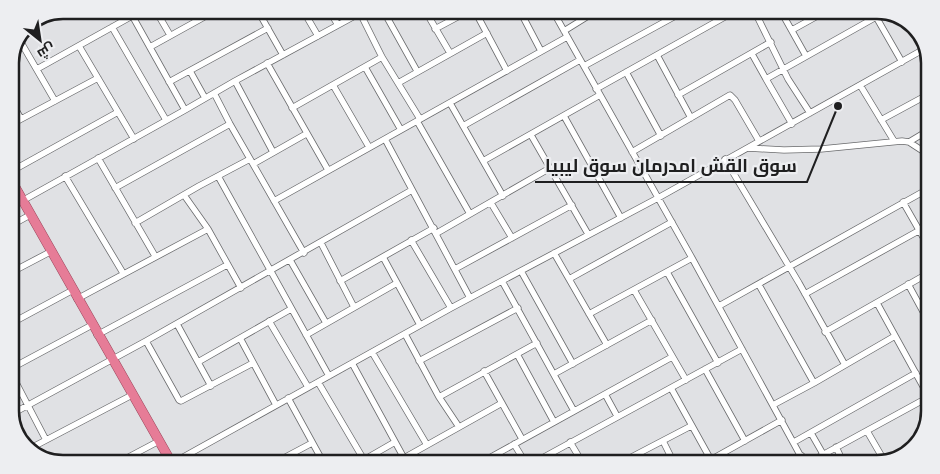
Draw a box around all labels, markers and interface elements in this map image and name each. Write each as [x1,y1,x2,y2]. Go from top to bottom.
north arrow [15,15,65,65]
text: ش [34,39,58,63]
callout: سوق القش امدرمان سوق ليبيا [535,149,807,182]
text: سوق القش امدرمان سوق ليبيا [545,156,797,177]

